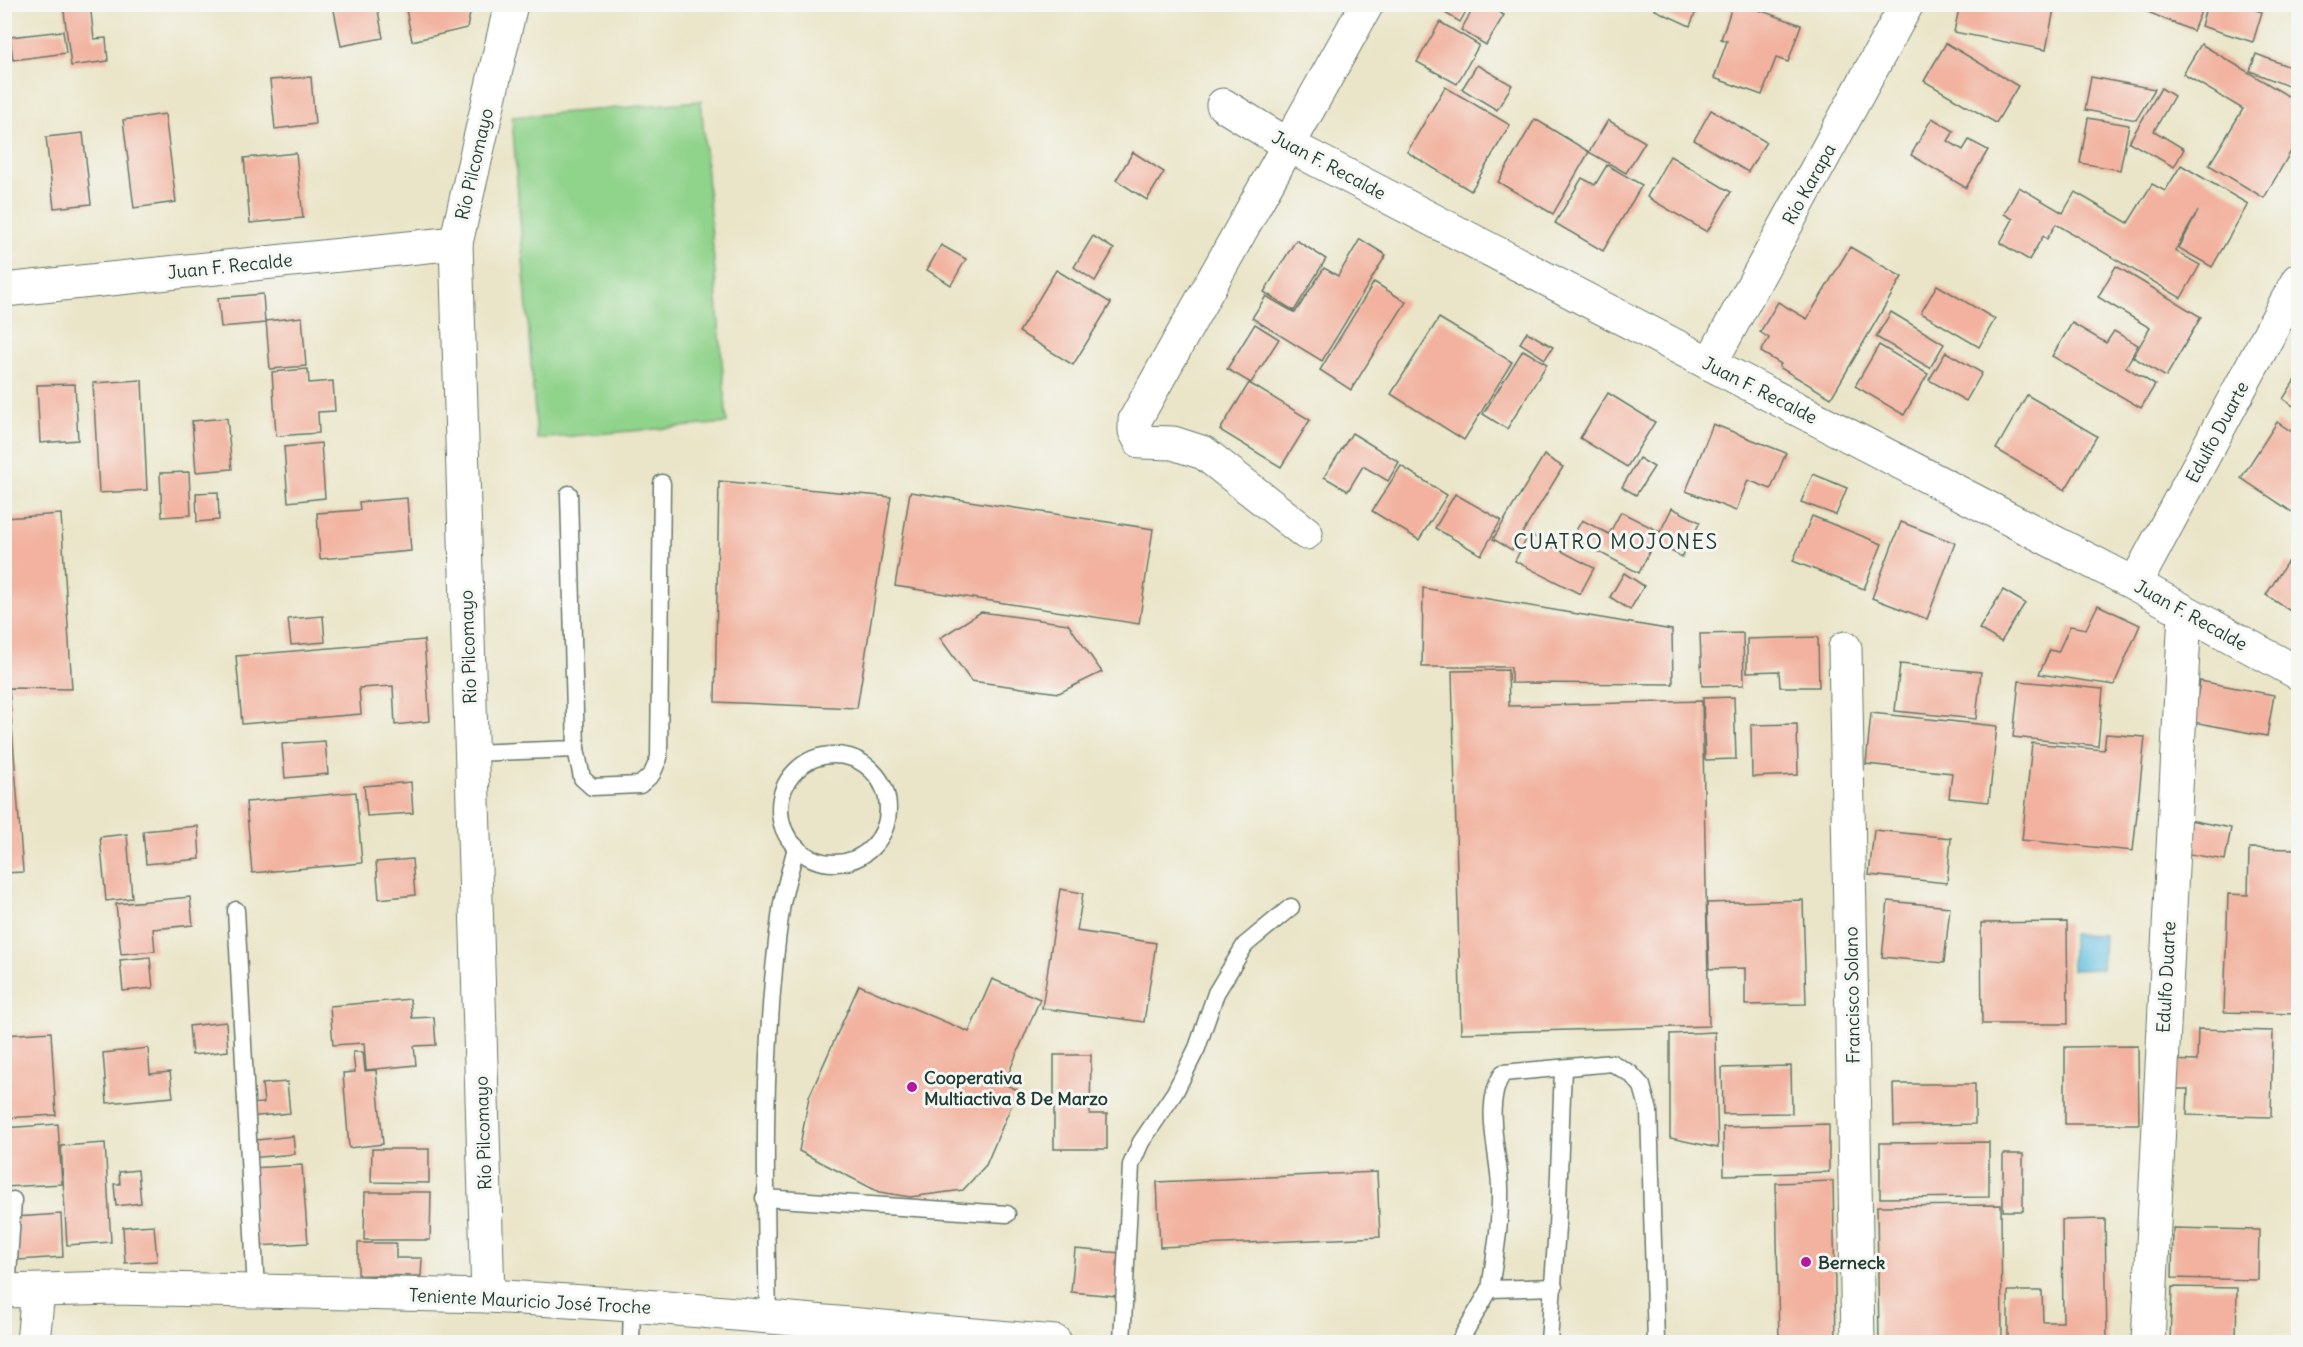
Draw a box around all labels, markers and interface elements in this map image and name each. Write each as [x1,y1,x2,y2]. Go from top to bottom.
street label: Río Pilcomayo [450,106,498,222]
street label: Juan F. Recalde [1268,125,1390,205]
street label: Río Karapa [1777,139,1841,229]
street label: Juan F. Recalde [166,248,294,284]
street label: Juan F. Recalde [1699,351,1821,429]
street label: Edulfo Duarte [2181,377,2253,487]
district label: CUATRO MOJONES [1513,528,1719,555]
street label: Juan F. Recalde [2131,575,2251,655]
street label: Río Pilcomayo [455,590,481,704]
street label: Edulfo Duarte [2152,921,2180,1033]
street label: Francisco Solano [1839,926,1865,1064]
place label: Cooperativa Multiactiva 8 De Marzo [924,1066,1108,1110]
street label: Río Pilcomayo [470,1076,496,1190]
marker: Cooperativa Multiactiva 8 De Marzo [905,1080,919,1094]
place label: Berneck [1818,1251,1885,1274]
marker: Berneck [1799,1255,1813,1269]
street label: Teniente Mauricio José Troche [408,1283,652,1319]

